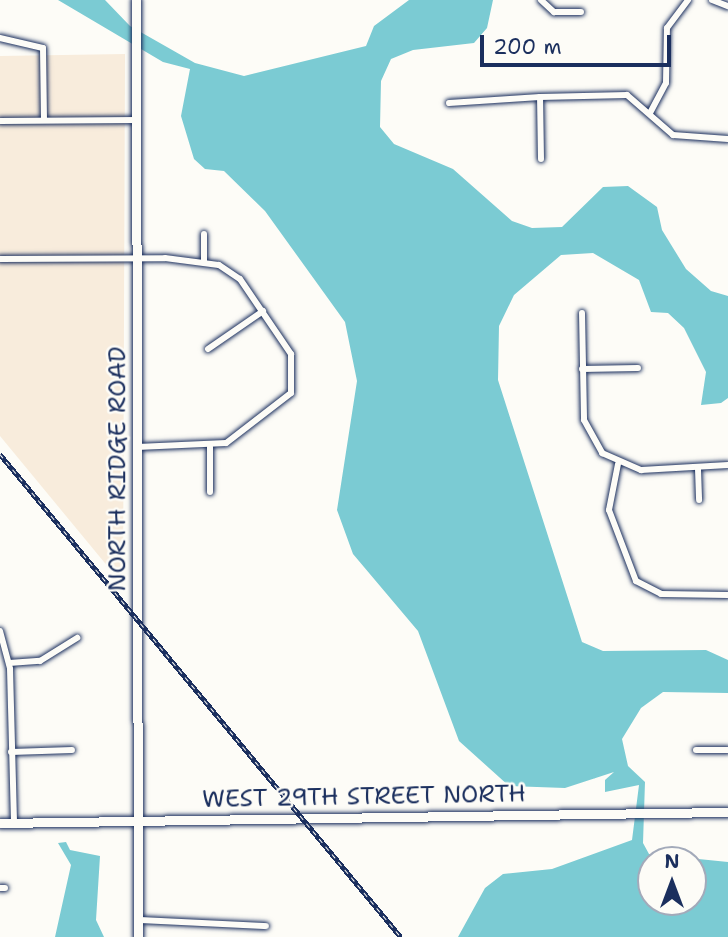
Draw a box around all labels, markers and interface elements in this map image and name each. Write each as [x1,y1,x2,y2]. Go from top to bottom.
scale bar [483,21,674,65]
text: 200 m [493,33,562,61]
street label: NORTH RIDGE ROAD [104,346,132,592]
street label: WEST 29TH STREET NORTH [202,780,526,814]
north arrow [637,846,707,916]
text: N [664,849,680,874]

